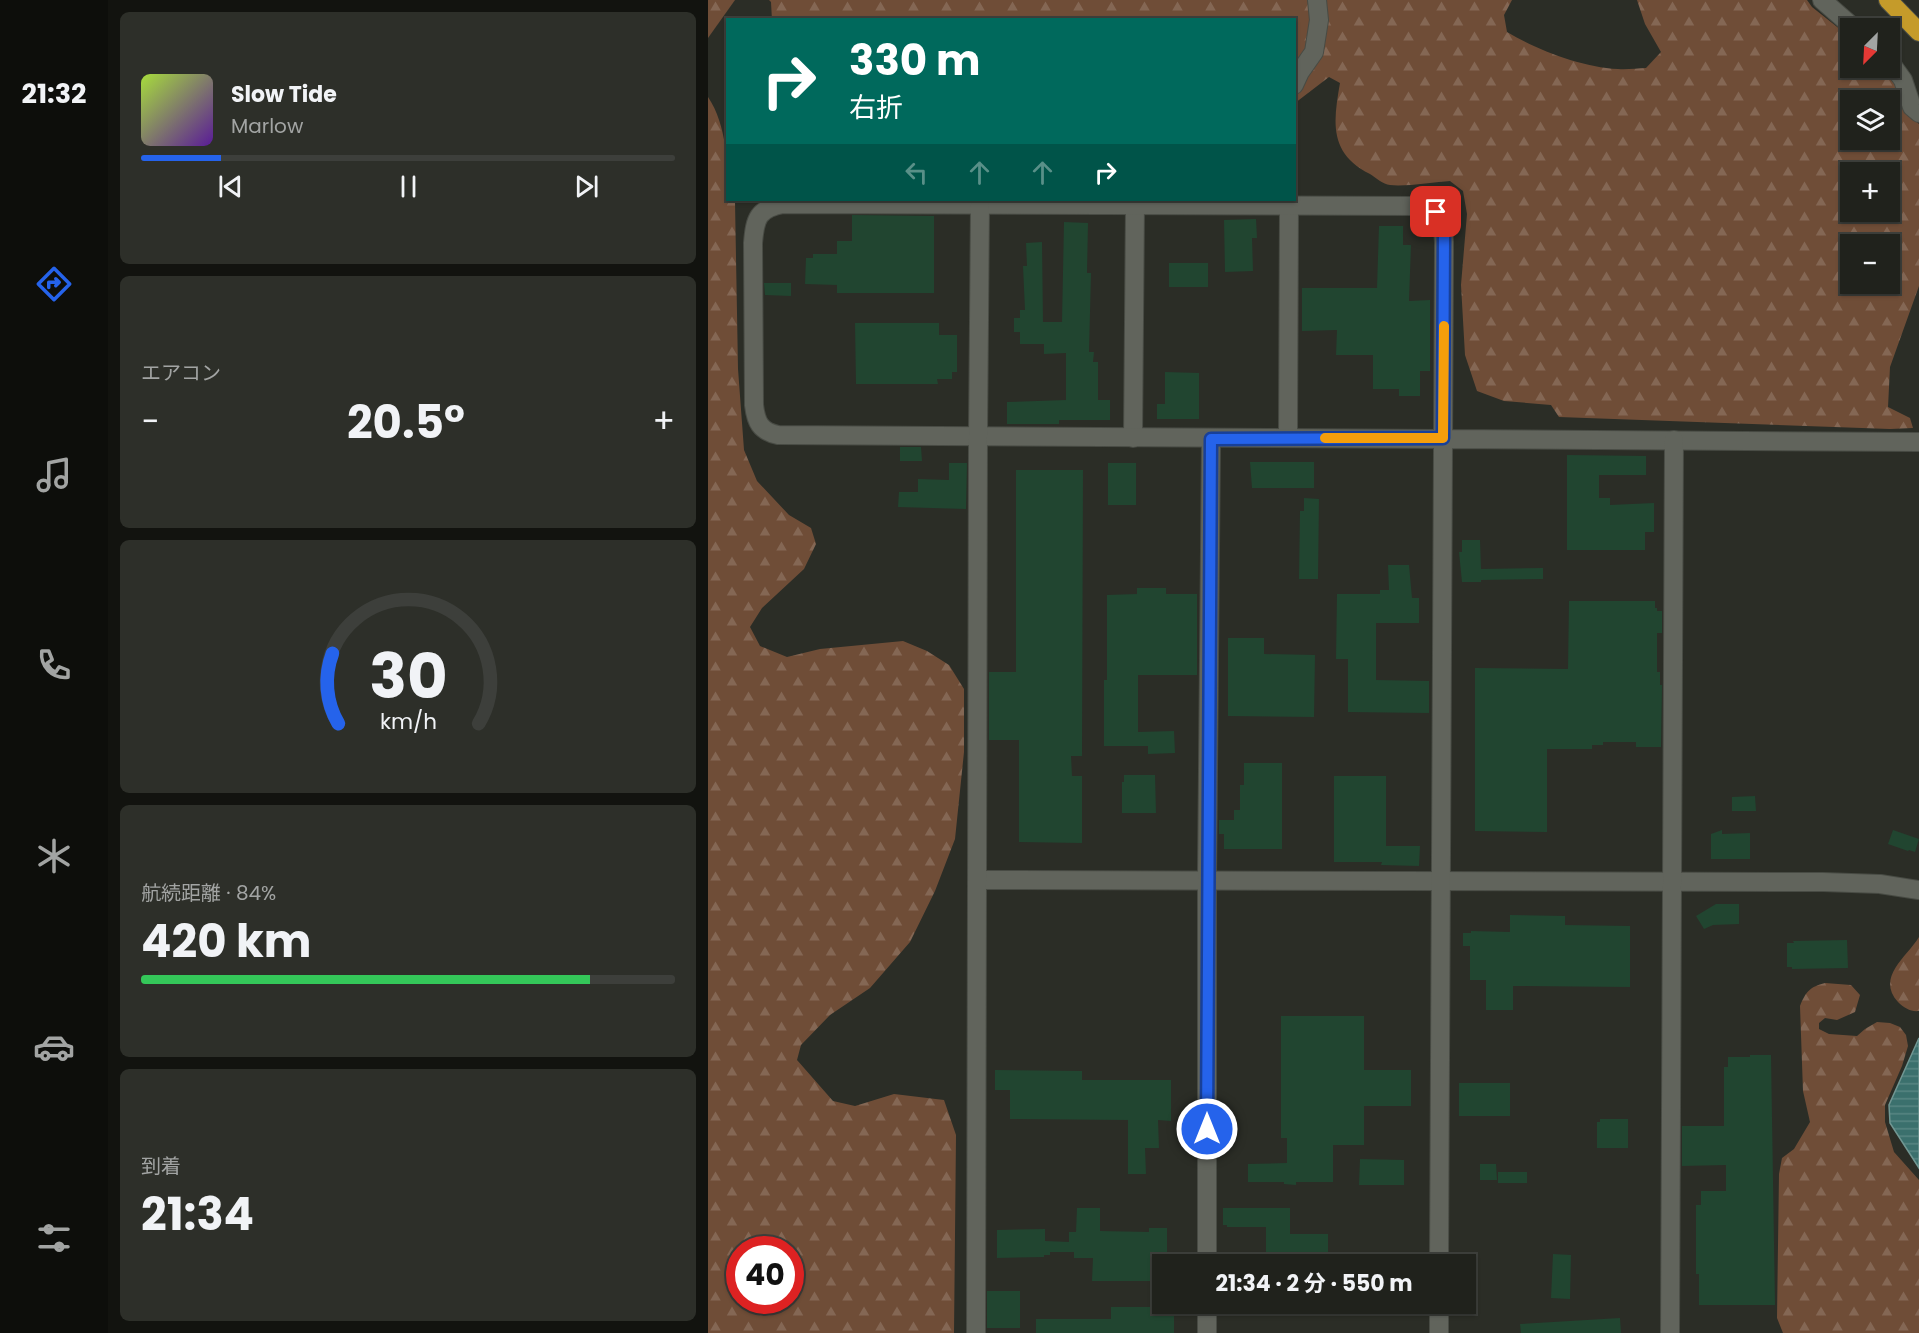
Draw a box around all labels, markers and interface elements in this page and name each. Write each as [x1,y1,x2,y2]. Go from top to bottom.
north arrow [1840,18,1900,78]
map controls [1840,18,1900,294]
text: 330 m [849,31,981,90]
icon: right [750,42,828,120]
text: 21:32 [22,75,87,112]
text: Slow Tide [231,79,337,110]
text: 右折 [849,89,903,126]
button: layers [1840,90,1900,150]
text: Marlow [231,112,303,140]
icon: left [900,156,933,189]
icon: ahead [963,156,996,189]
icon: ahead [1026,156,1059,189]
icon: right [1089,156,1122,189]
button: + [1840,162,1900,222]
icon: previous [214,170,247,203]
icon: pause [392,170,425,203]
icon: next [570,170,603,203]
pin [1410,186,1461,237]
icon: arrive [1419,195,1452,228]
button: − [1840,234,1900,294]
icon: directions [33,263,75,305]
text: エアコン [141,359,221,387]
text: 20.5° [347,391,465,454]
text: − [141,398,159,445]
text: + [652,398,675,445]
icon: music [33,454,75,496]
text: 30 [369,632,447,720]
icon: phone [33,644,75,686]
text: km/h [379,706,437,737]
icon: climate [33,835,75,877]
text: 航続距離 · 84% [141,879,276,907]
text: 420 km [141,910,312,973]
icon: car [33,1026,75,1068]
position arrow [1175,1097,1239,1161]
text: 到着 [141,1152,181,1180]
text: 21:34 [141,1183,254,1246]
icon: filters [33,1217,75,1259]
speed limit sign: 40 [726,1236,804,1314]
text: 21:34 · 2 分 · 550 m [1215,1268,1413,1299]

